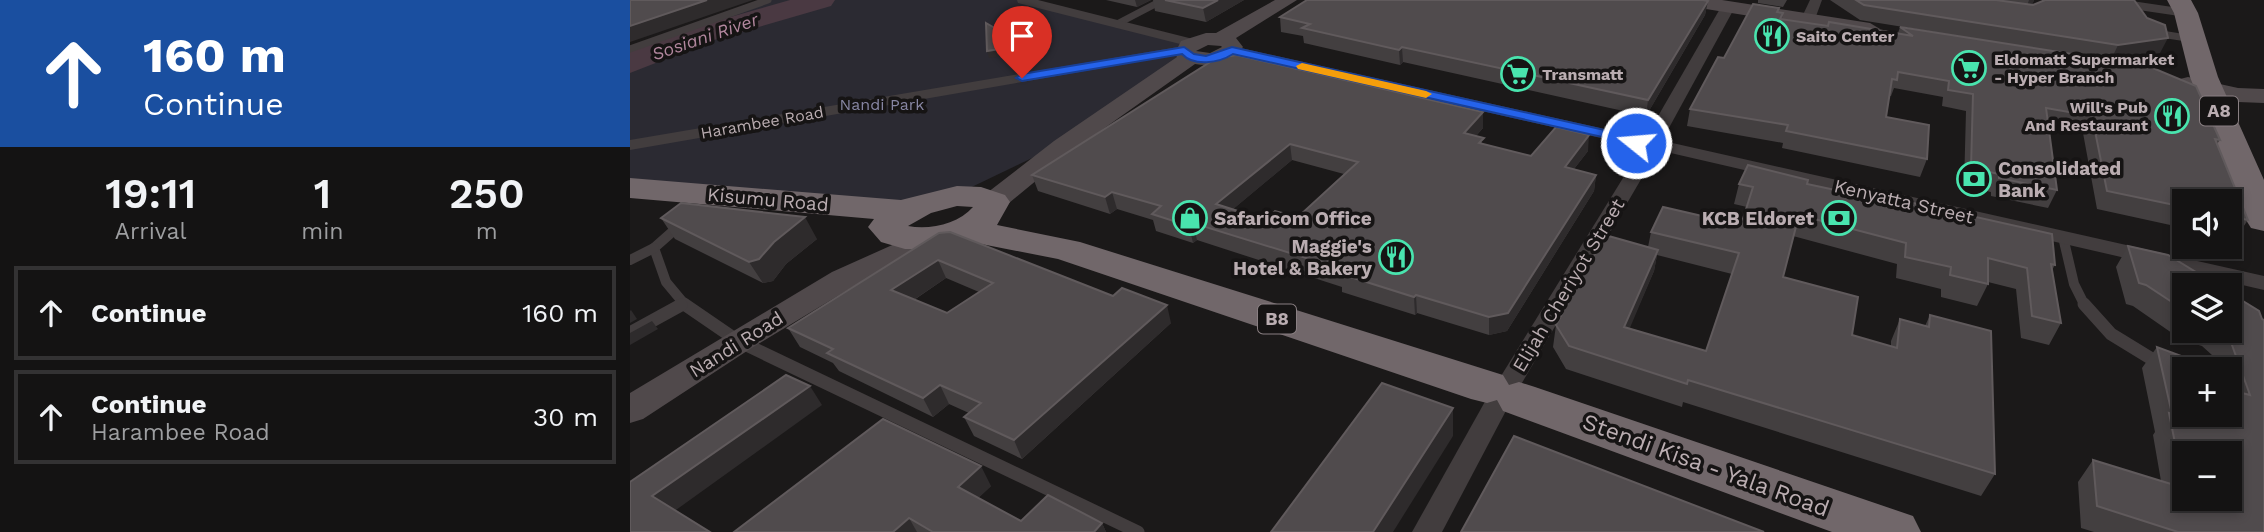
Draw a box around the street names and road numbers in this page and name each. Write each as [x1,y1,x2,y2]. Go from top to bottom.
road number: A8 [2200,96,2238,126]
street label: Harambee Road [699,102,825,143]
street label: Kenyatta Street [1832,174,1976,229]
street label: Kisumu Road [706,183,830,216]
street label: Elijah Cheriyot Street [1508,194,1629,376]
road number: B8 [1258,304,1296,334]
street label: Nandi Road [685,307,787,382]
street label: Stendi Kisa - Yala Road [1579,408,1833,523]

